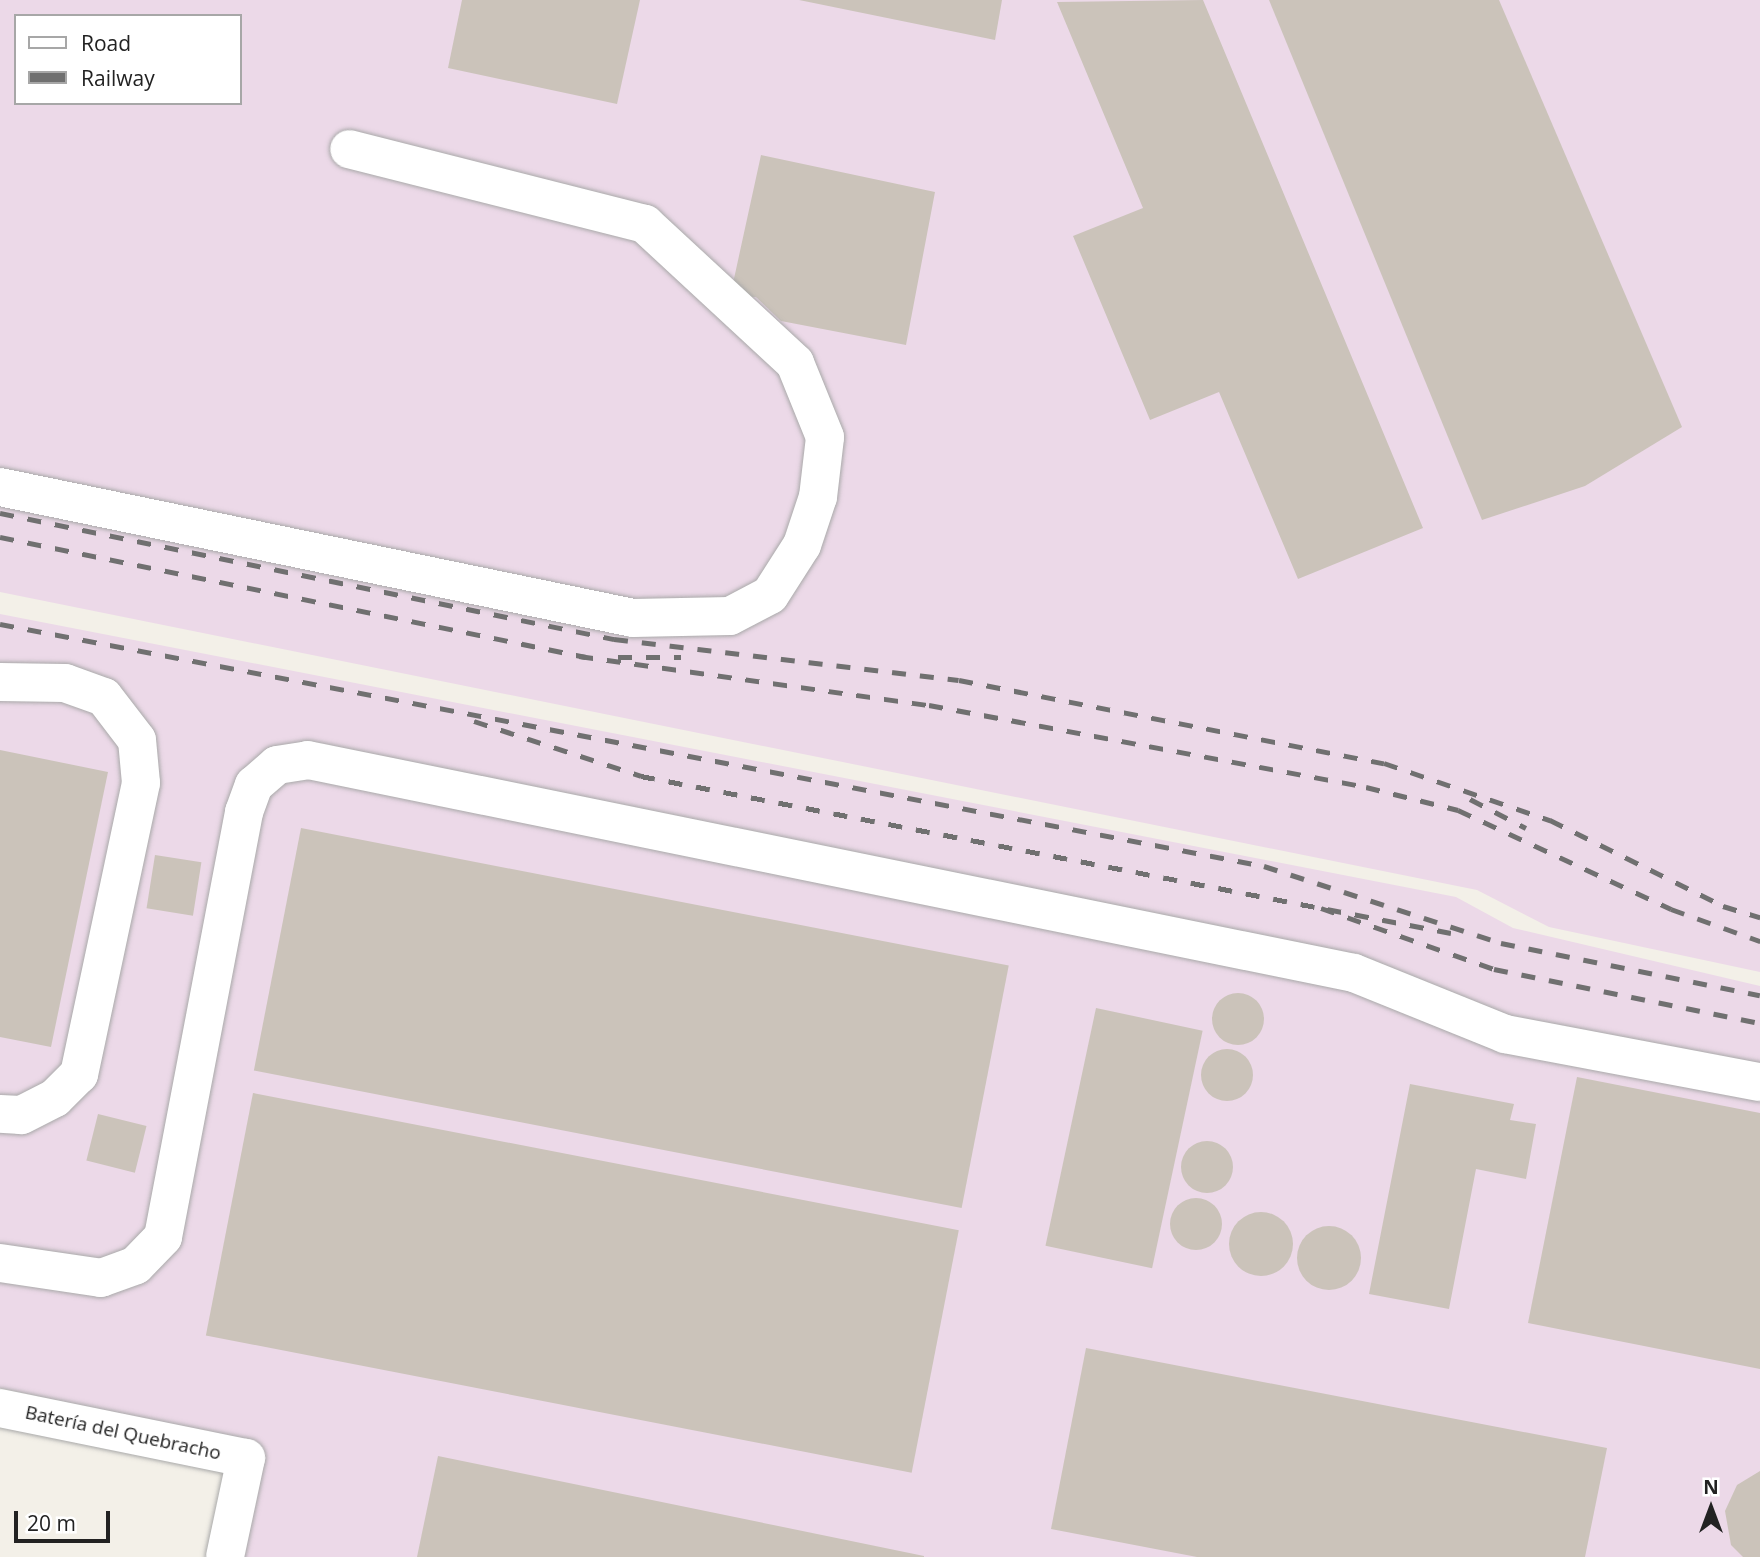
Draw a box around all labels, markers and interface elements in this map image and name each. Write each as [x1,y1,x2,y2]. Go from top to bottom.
legend [14,14,242,105]
text: Road [81,29,131,57]
text: Railway [81,64,155,92]
street label: Batería del Quebracho [23,1401,223,1465]
north arrow [1676,1473,1746,1543]
text: N [1703,1474,1719,1500]
scale bar [18,1498,114,1542]
text: 20 m [27,1509,76,1537]

